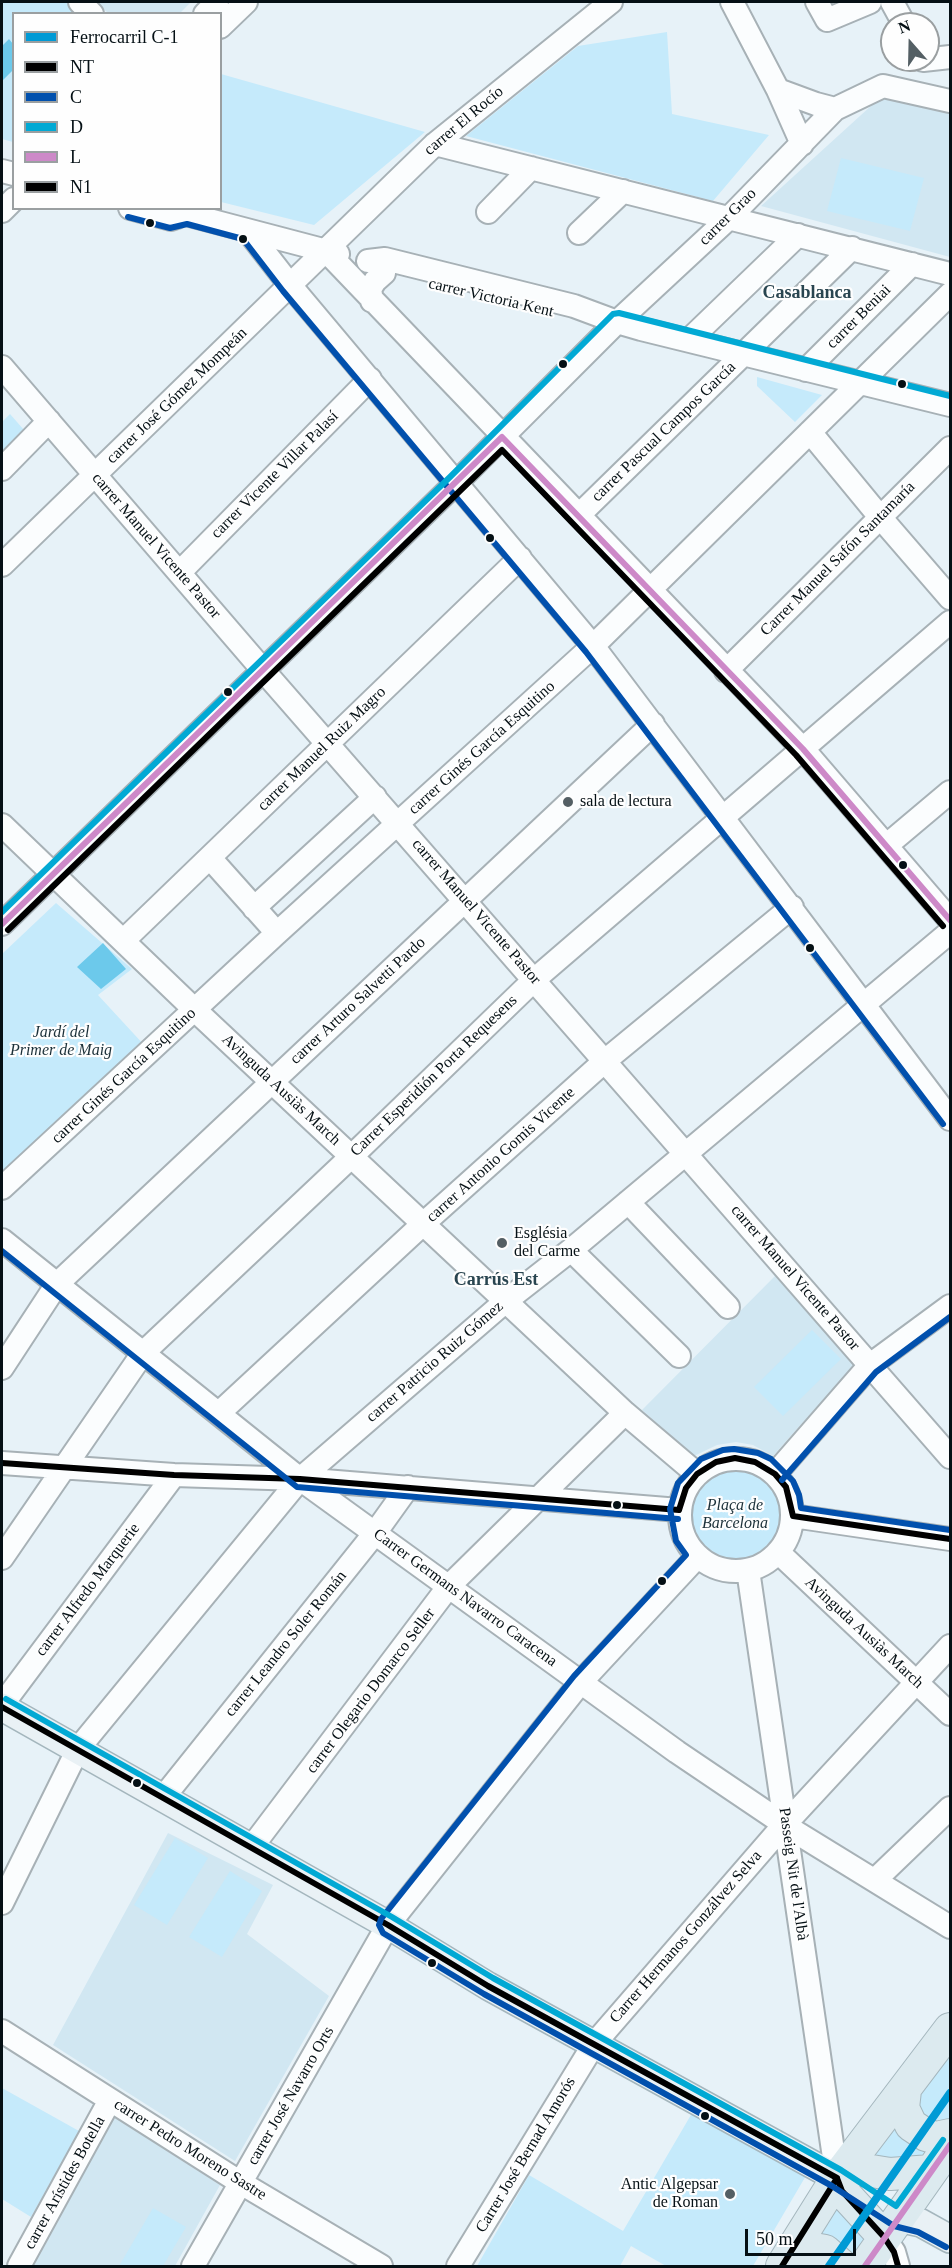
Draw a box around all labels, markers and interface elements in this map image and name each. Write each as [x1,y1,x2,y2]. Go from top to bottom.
legend [12,12,222,210]
north arrow [880,12,940,72]
text: N [896,17,913,36]
text: Ferrocarril C-1 [70,27,178,47]
text: NT [70,57,94,77]
street label: carrer El Rocío [420,82,508,160]
text: C [70,87,82,107]
text: D [70,117,83,137]
text: L [70,147,81,167]
text: N1 [70,177,92,197]
street label: carrer Grao [695,184,761,250]
unlabelled marker [144,217,156,229]
unlabelled marker [237,233,249,245]
street label: carrer Victoria Kent [427,274,555,322]
street label: carrer Beniai [823,281,895,353]
district label: Casablanca [762,282,852,304]
street label: carrer José Gómez Mompeán [103,324,251,468]
unlabelled marker [557,358,569,370]
street label: carrer Pascual Campos García [588,358,740,506]
unlabelled marker [896,378,908,390]
street label: carrer Vicente Villar Palasí [207,407,343,543]
street label: carrer Manuel Vicente Pastor [87,469,225,623]
street label: Carrer Manuel Safón Santamaría [757,478,919,640]
unlabelled marker [484,532,496,544]
street label: carrer Ginés García Esquitino [405,677,559,819]
street label: carrer Manuel Ruiz Magro [254,683,390,815]
unlabelled marker [222,686,234,698]
place label: sala de lectura [580,792,672,812]
marker: sala de lectura [561,795,575,809]
street label: carrer Manuel Vicente Pastor [407,835,545,989]
unlabelled marker [897,859,909,871]
street label: carrer Arturo Salvetti Pardo [286,933,430,1069]
unlabelled marker [804,942,816,954]
street label: Carrer Esperidión Porta Requesens [347,991,521,1161]
street label: carrer Ginés García Esquitino [48,1004,200,1148]
park label: Jardí del Primer de Maig [10,1023,112,1061]
street label: Avinguda Ausiàs March [218,1030,344,1150]
street label: carrer Antonio Gomis Vicente [423,1083,579,1227]
street label: carrer Manuel Vicente Pastor [726,1201,864,1355]
place label: Església del Carme [514,1224,580,1262]
marker: Església del Carme [495,1236,509,1250]
district label: Carrús Est [454,1269,538,1291]
street label: carrer Patricio Ruiz Gómez [362,1297,508,1427]
park label: Plaça de Barcelona [702,1496,768,1534]
unlabelled marker [611,1499,623,1511]
street label: carrer Alfredo Marquerie [32,1520,144,1660]
street label: Carrer Germans Navarro Caracena [369,1525,561,1671]
street label: carrer Leandro Soler Román [221,1567,351,1721]
street label: Avinguda Ausiàs March [801,1573,927,1693]
unlabelled marker [656,1575,668,1587]
street label: carrer Olegario Domarco Seller [303,1605,439,1777]
unlabelled marker [131,1777,143,1789]
street label: Passeig Nit de l'Albà [774,1806,812,1942]
street label: Carrer Hermanos Gonzálvez Selva [606,1847,766,2027]
unlabelled marker [426,1957,438,1969]
street label: carrer José Navarro Orts [243,2023,339,2169]
street label: Carrer José Bernad Amorós [472,2074,580,2236]
street label: carrer Pedro Moreno Sastre [110,2095,270,2205]
unlabelled marker [699,2110,711,2122]
street label: carrer Arístides Botella [20,2113,110,2253]
place label: Antic Algepsar de Roman [621,2175,718,2213]
marker: Antic Algepsar de Roman [723,2187,737,2201]
scale bar [748,2217,859,2255]
text: 50 m [756,2229,793,2249]

